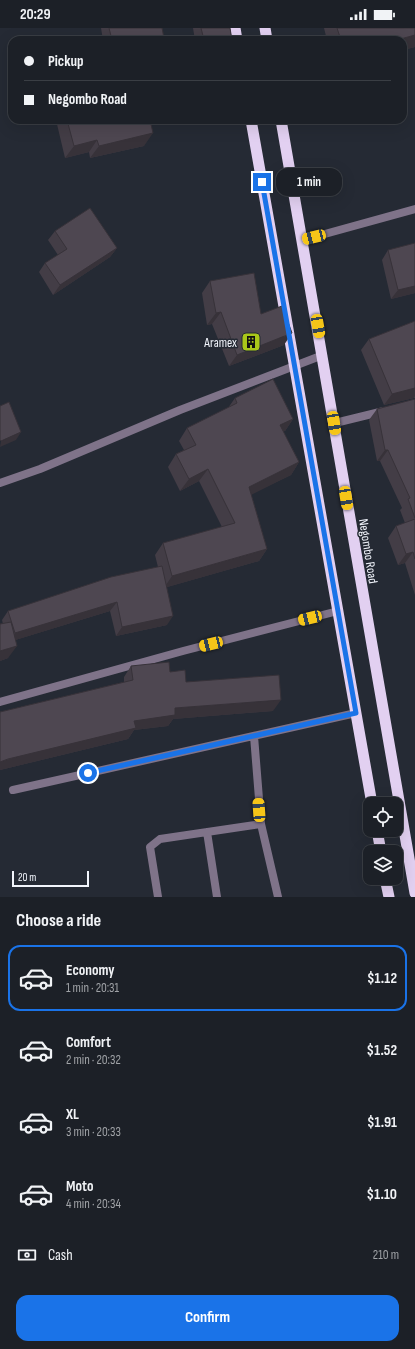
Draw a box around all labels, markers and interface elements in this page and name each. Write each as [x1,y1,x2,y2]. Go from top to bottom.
text: 20:29 [20,5,51,24]
text: Pickup [48,52,84,71]
text: Negombo Road [48,90,127,109]
callout: 1 min [276,168,342,196]
route end [253,173,271,191]
text: 1 min [297,174,321,190]
car [301,228,327,246]
car [310,313,326,339]
building icon: Aramex [240,331,262,353]
place label: Aramex [203,335,237,351]
car [326,410,342,436]
car [338,485,354,511]
street label: Negombo Road [355,518,381,585]
car [297,609,323,627]
car [198,635,224,653]
route start [79,764,97,782]
map controls [363,797,403,885]
button: locate [363,797,403,837]
car [252,798,266,822]
button: layers [363,845,403,885]
scale bar [12,869,89,888]
text: 20 m [18,871,36,884]
text: Choose a ride [16,910,101,931]
icon: car [18,960,54,996]
text: Economy [66,961,115,980]
text: $1.12 [367,969,397,988]
text: 1 min · 20:31 [66,980,119,996]
icon: car [18,1032,54,1068]
text: Comfort [66,1033,111,1052]
text: $1.52 [367,1041,397,1060]
text: 2 min · 20:32 [66,1052,121,1068]
icon: car [18,1104,54,1140]
text: XL [66,1105,79,1124]
text: $1.91 [367,1113,397,1132]
text: 3 min · 20:33 [66,1124,121,1140]
icon: car [18,1176,54,1212]
text: Moto [66,1177,93,1196]
text: $1.10 [367,1185,397,1204]
text: 4 min · 20:34 [66,1196,121,1212]
icon: cash [16,1244,38,1266]
text: Cash [48,1246,73,1265]
text: 210 m [373,1247,399,1263]
button: Confirm [16,1295,399,1341]

